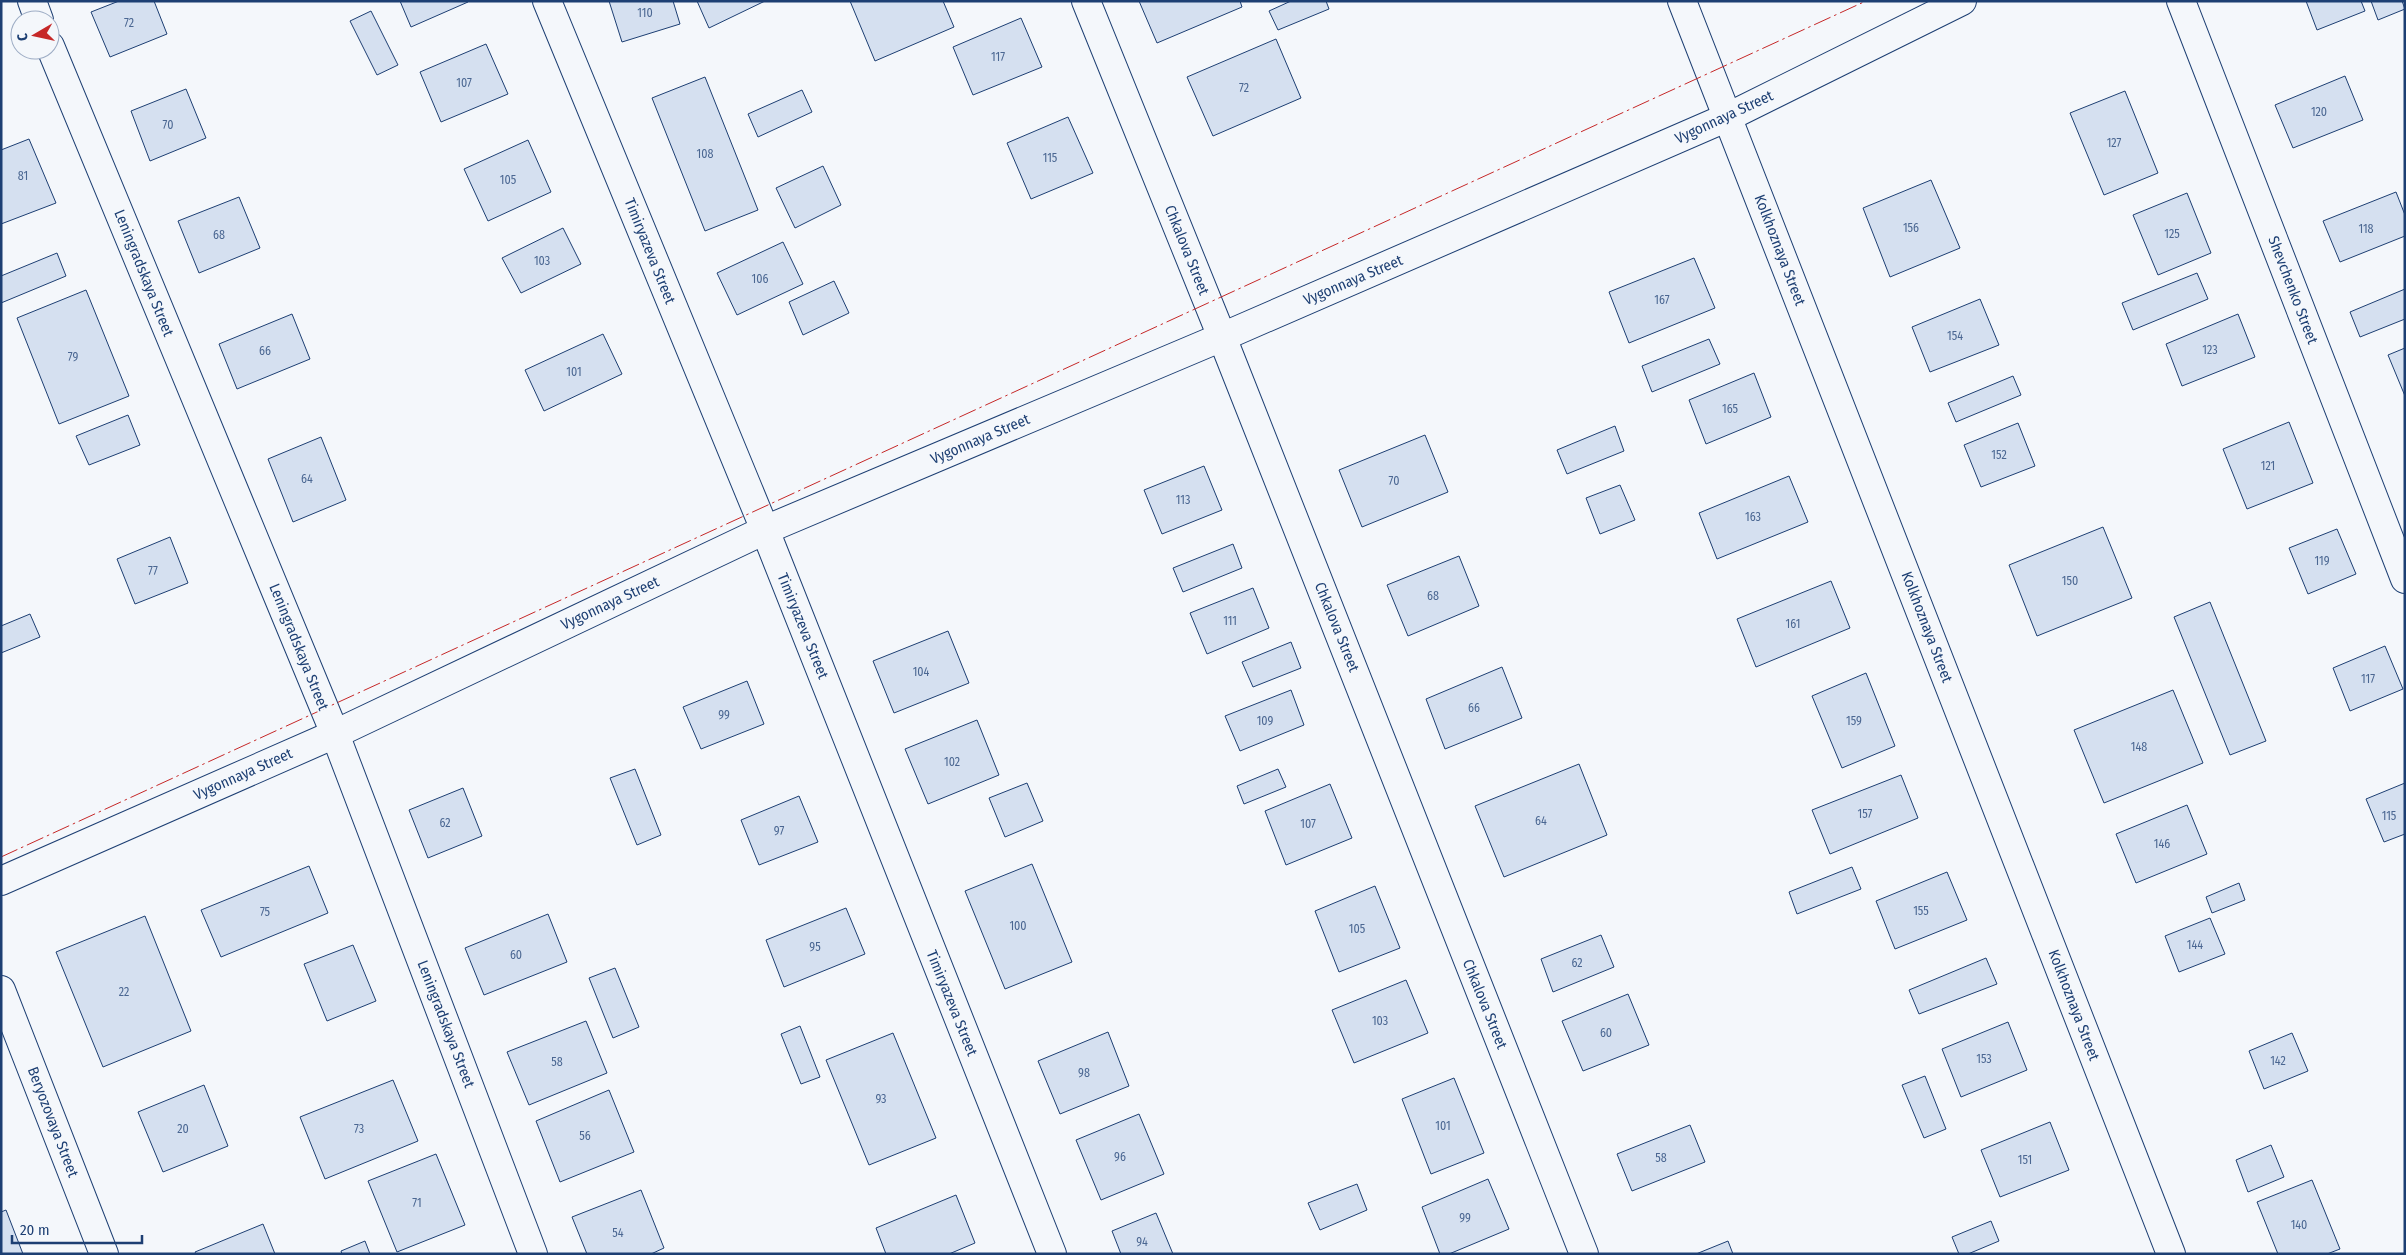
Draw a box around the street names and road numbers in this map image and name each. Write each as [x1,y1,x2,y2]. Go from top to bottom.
street label: Vygonnaya Street [1672,86,1776,148]
street label: Kolkhoznaya Street [1751,192,1809,308]
street label: Timiryazeva Street [621,195,679,307]
street label: Chkalova Street [1161,202,1213,298]
street label: Leningradskaya Street [110,207,178,339]
street label: Shevchenko Street [2264,234,2322,347]
street label: Vygonnaya Street [1301,251,1405,309]
street label: Vygonnaya Street [928,410,1032,468]
street label: Kolkhoznaya Street [1898,569,1956,685]
street label: Timiryazeva Street [774,570,832,682]
street label: Vygonnaya Street [558,572,662,634]
street label: Chkalova Street [1311,579,1363,675]
street label: Leningradskaya Street [265,581,333,713]
street label: Vygonnaya Street [191,744,295,804]
street label: Timiryazeva Street [923,947,981,1059]
street label: Kolkhoznaya Street [2045,947,2103,1063]
street label: Chkalova Street [1459,956,1511,1052]
street label: Leningradskaya Street [413,958,479,1090]
street label: Beryozovaya Street [24,1064,82,1180]

